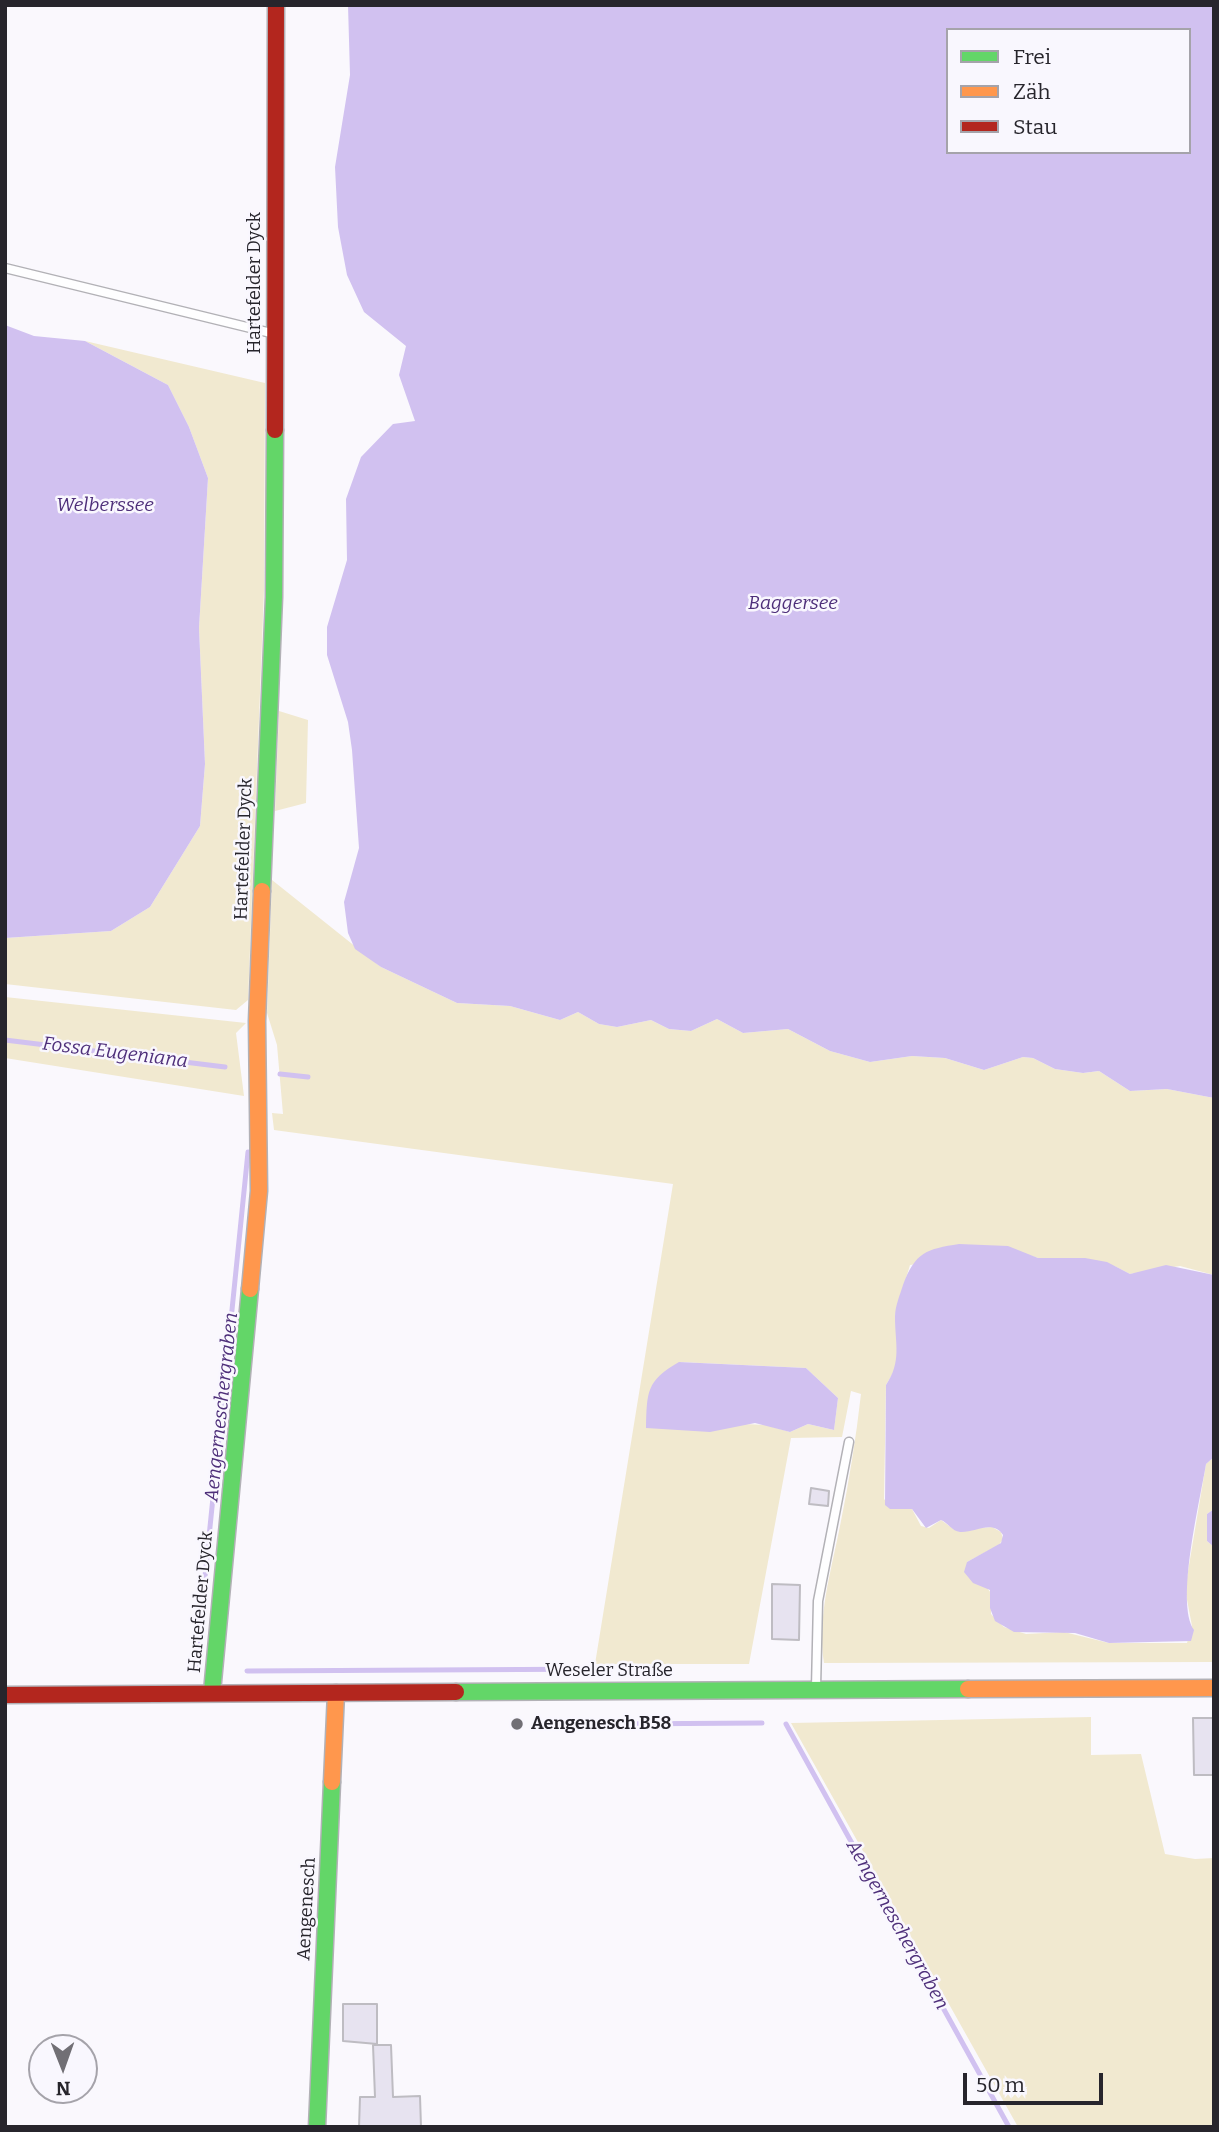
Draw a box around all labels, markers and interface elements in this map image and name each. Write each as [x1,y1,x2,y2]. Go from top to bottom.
legend [946,28,1191,154]
text: Frei [1013,44,1051,70]
text: Zäh [1013,79,1051,105]
text: Stau [1013,114,1057,140]
street label: Hartefelder Dyck [244,212,266,354]
water label: Welberssee [56,495,154,517]
water label: Baggersee [748,593,838,615]
street label: Hartefelder Dyck [231,778,257,920]
water label: Fossa Eugeniana [41,1033,189,1073]
water label: Aengerneschergraben [201,1311,243,1503]
street label: Hartefelder Dyck [184,1530,218,1674]
street label: Weseler Straße [545,1660,673,1682]
place label: Aengenesch B58 [531,1713,671,1735]
marker: Aengenesch B58 [509,1716,525,1732]
water label: Aengerneschergraben [841,1836,953,2014]
street label: Aengenesch [294,1857,320,1961]
north arrow [28,2034,98,2104]
scale bar [967,2058,1107,2102]
text: 50 m [976,2072,1025,2098]
text: N [56,2077,71,2100]

